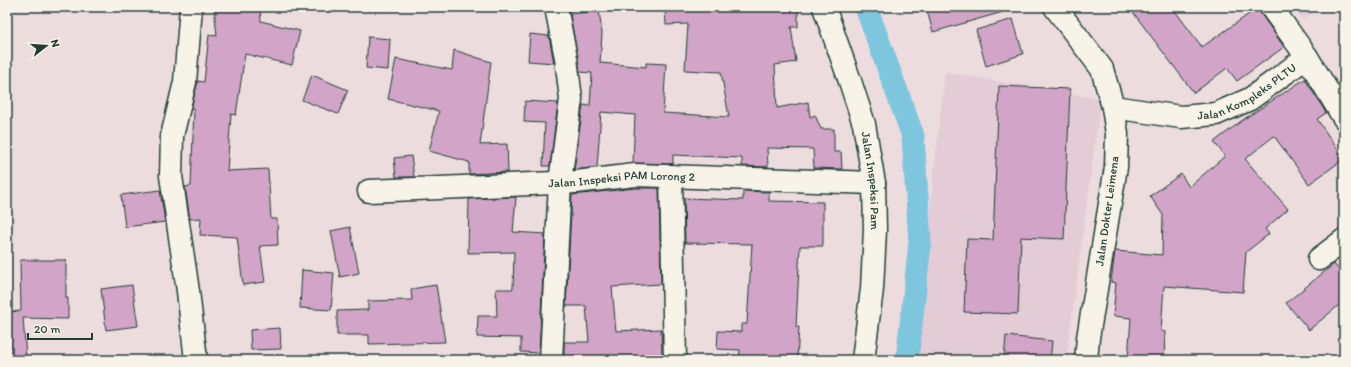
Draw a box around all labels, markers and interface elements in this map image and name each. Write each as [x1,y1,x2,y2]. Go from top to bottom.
north arrow [26,26,66,66]
text: N [48,38,62,49]
street label: Jalan Kompleks PLTU [1197,60,1299,123]
street label: Jalan Inspeksi Pam [858,131,882,230]
street label: Jalan Dokter Leimena [1092,155,1122,267]
street label: Jalan Inspeksi PAM Lorong 2 [548,168,696,190]
scale bar [28,315,92,341]
text: 20 m [34,322,61,336]

